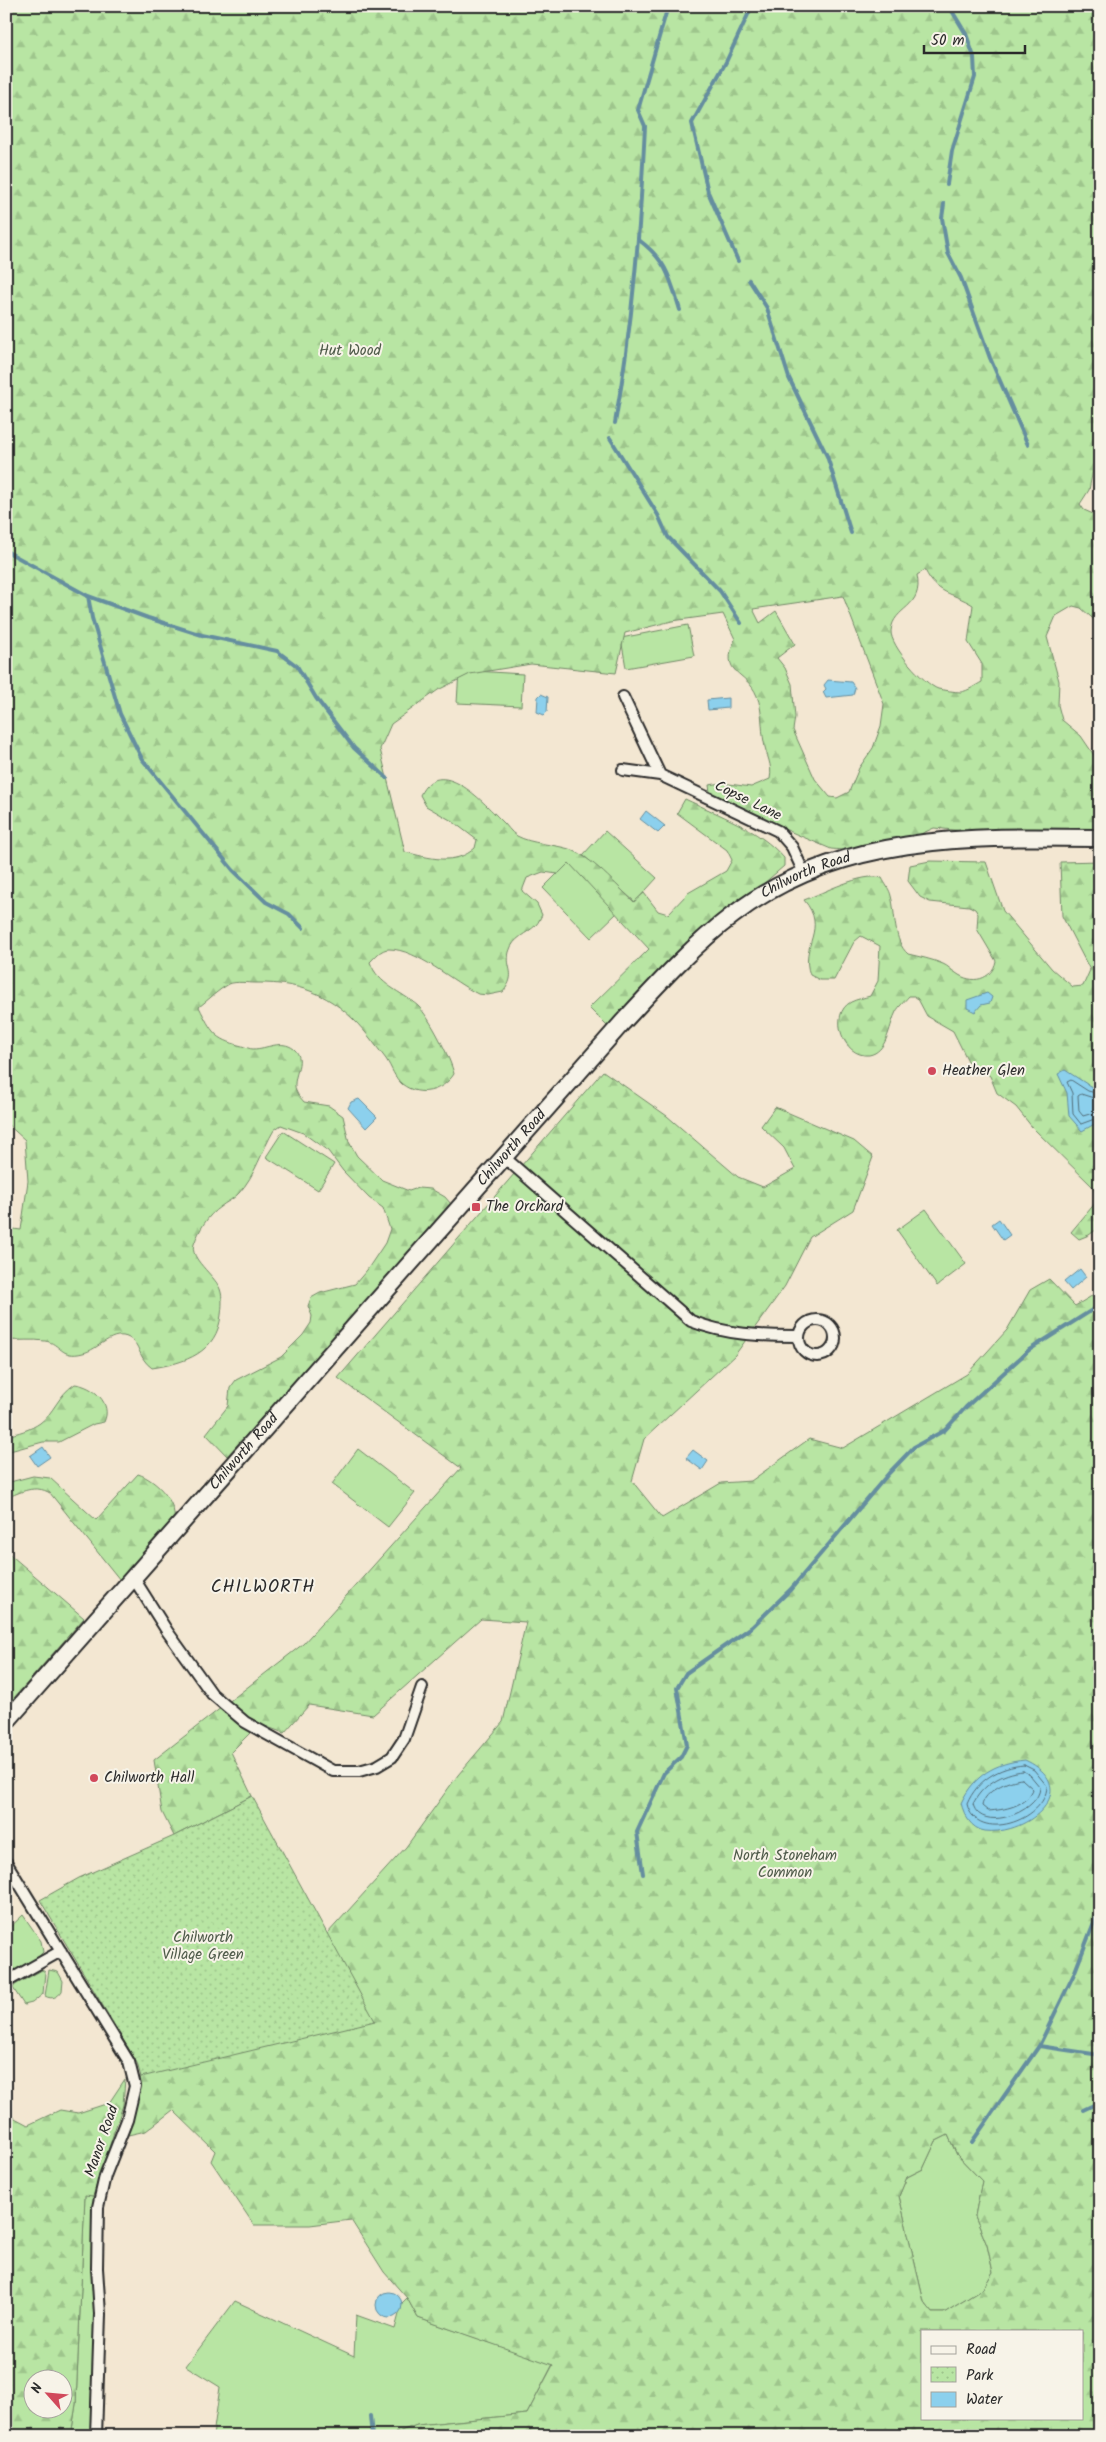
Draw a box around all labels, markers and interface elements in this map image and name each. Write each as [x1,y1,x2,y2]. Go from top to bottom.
scale bar [924,22,1025,54]
text: 50 m [931,29,965,53]
park label: Hut Wood [319,339,381,363]
street label: Copse Lane [710,774,786,828]
street label: Chilworth Road [756,846,854,905]
place label: Heather Glen [942,1059,1025,1083]
marker: Heather Glen [926,1065,938,1077]
street label: Chilworth Road [471,1104,553,1192]
place label: The Orchard [486,1195,564,1219]
marker: The Orchard [470,1201,482,1213]
street label: Chilworth Road [203,1408,285,1496]
district label: CHILWORTH [211,1573,315,1602]
place label: Chilworth Hall [104,1766,195,1790]
marker: Chilworth Hall [88,1772,100,1784]
park label: North Stoneham Common [733,1844,837,1885]
park label: Chilworth Village Green [162,1926,244,1967]
street label: Manor Road [78,2101,126,2180]
legend [921,2330,1084,2420]
text: Road [966,2338,997,2362]
text: Park [966,2364,994,2388]
north arrow [22,2370,72,2420]
text: N [25,2379,49,2397]
text: Water [966,2388,1003,2412]

